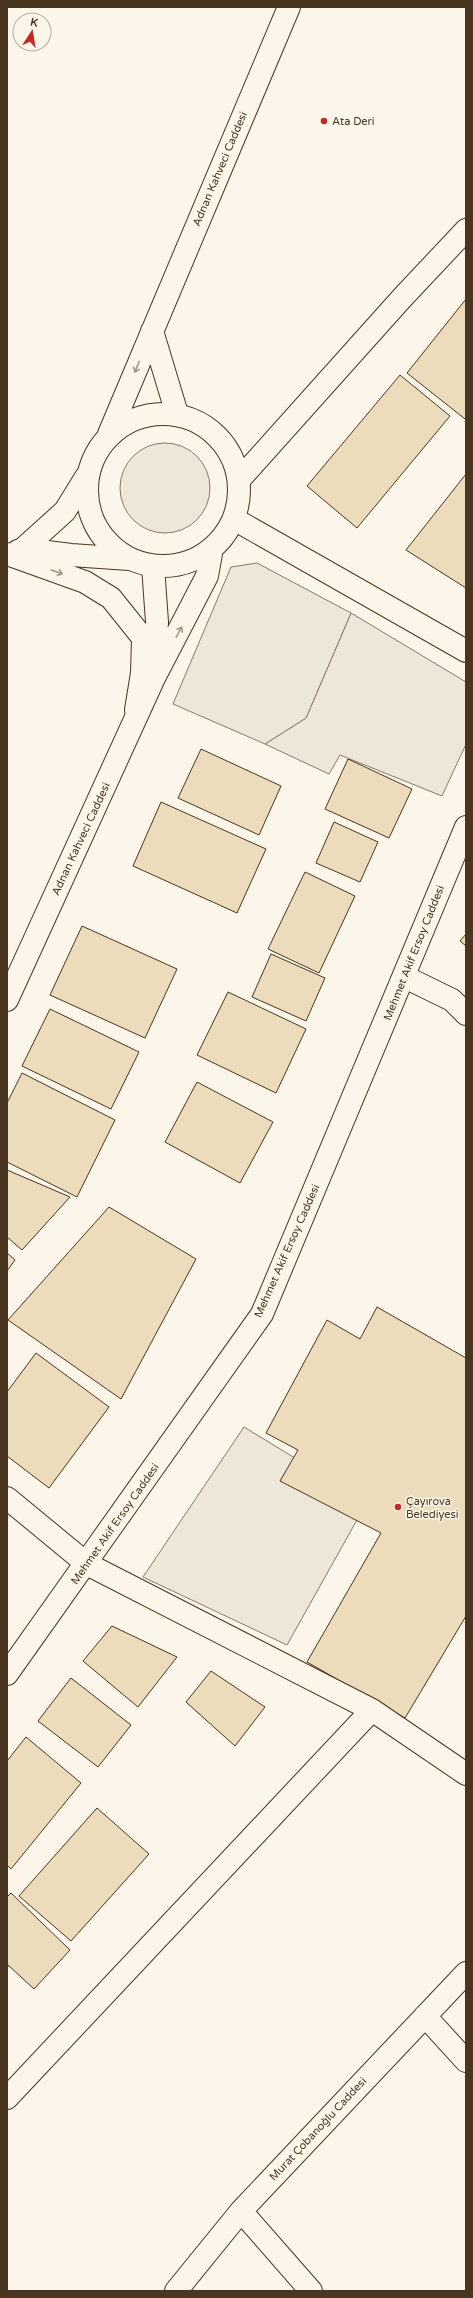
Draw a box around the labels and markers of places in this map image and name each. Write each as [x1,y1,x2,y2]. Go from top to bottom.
place label: Ata Deri [332,115,374,128]
marker: Ata Deri [319,116,329,126]
place label: Çayırova Belediyesi [406,1495,459,1521]
marker: Çayırova Belediyesi [393,1502,403,1512]

